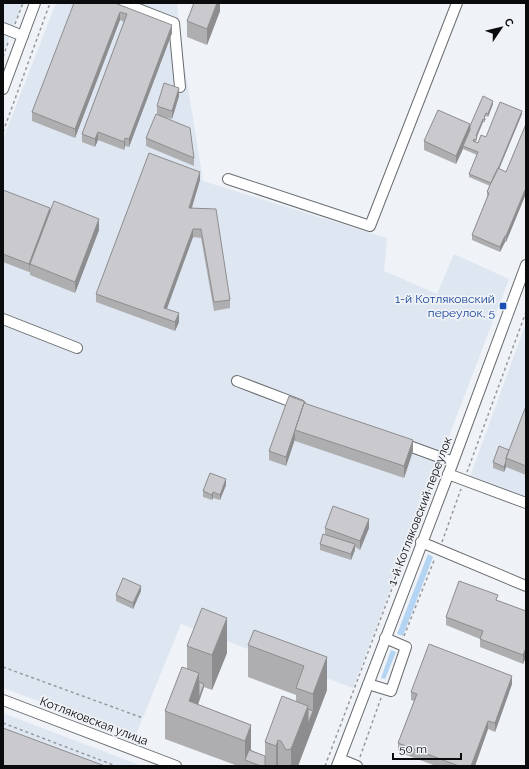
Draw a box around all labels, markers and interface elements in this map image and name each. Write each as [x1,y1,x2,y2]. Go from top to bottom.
north arrow [481,8,521,48]
text: С [501,16,517,30]
place label: 1-й Котляковский переулок, 5 [395,292,495,320]
marker: 1-й Котляковский переулок, 5 [498,301,508,311]
street label: 1-й Котляковский переулок [385,435,455,587]
street label: Котляковская улица [38,694,150,748]
scale bar [393,735,461,761]
text: 50 m [399,742,427,756]

